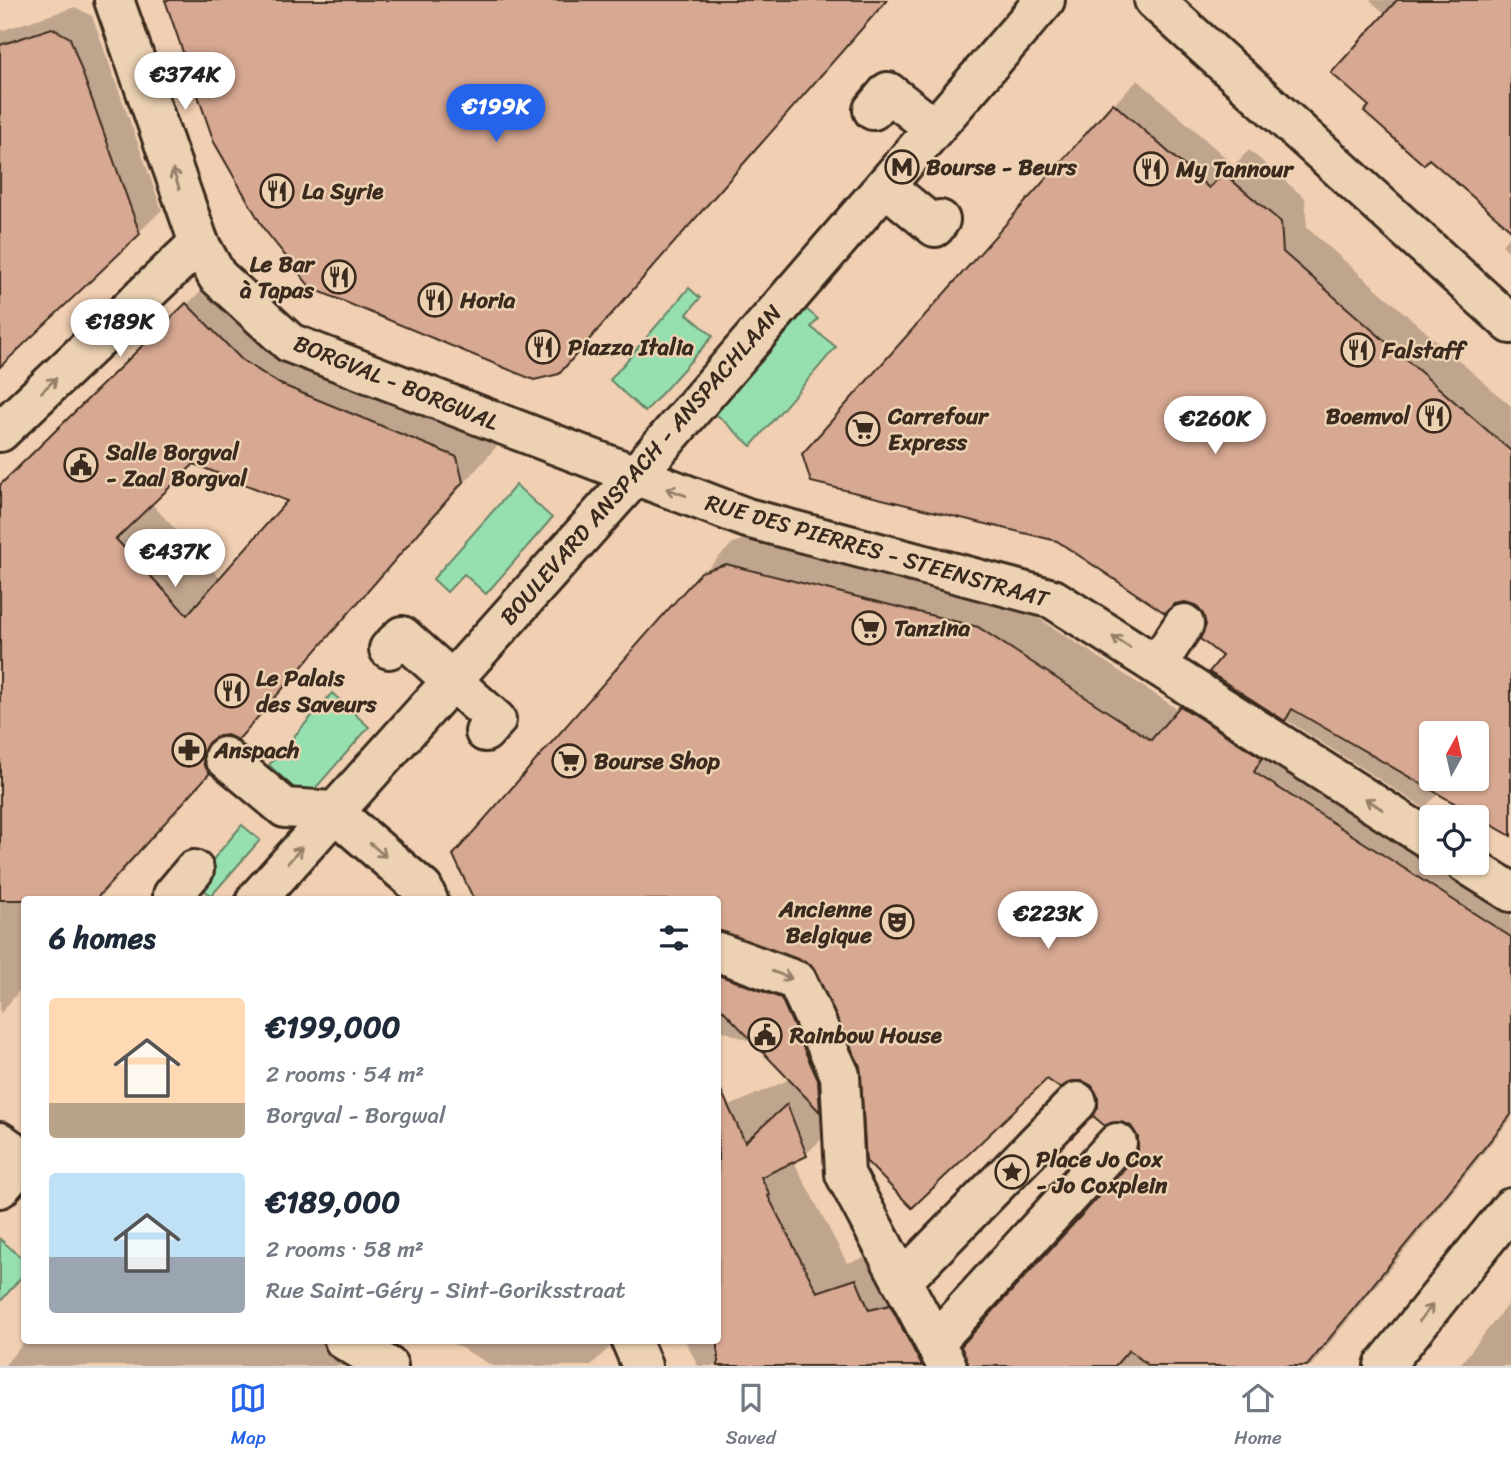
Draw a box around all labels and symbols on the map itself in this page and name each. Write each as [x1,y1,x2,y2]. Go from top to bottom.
pin: €374K [136,52,234,112]
pin: €199K [447,85,545,144]
place label: Bourse - Beurs [926,147,1077,188]
metro station icon: Bourse - Beurs [883,148,921,186]
place label: My Tannour [1175,149,1295,190]
restaurant icon: My Tannour [1132,150,1170,188]
one-way arrow [169,168,181,190]
place label: La Syrie [302,171,384,212]
restaurant icon: La Syrie [258,172,296,210]
place label: Le Bar à Tapas [239,244,317,311]
restaurant icon: Le Bar à Tapas [320,258,358,296]
place label: Horia [459,280,516,321]
restaurant icon: Horia [416,281,454,319]
street label: BOULEVARD ANSPACH - ANSPACHLAAN [489,295,793,635]
pin: €189K [71,300,169,359]
street label: BORGVAL - BORGWAL [287,323,505,443]
place label: Piazza Italia [568,327,694,368]
restaurant icon: Piazza Italia [524,328,562,366]
place label: Falstaff [1381,330,1468,371]
restaurant icon: Falstaff [1339,331,1377,369]
one-way arrow [41,377,58,394]
place label: Carrefour Express [887,396,990,463]
pin: €260K [1166,396,1264,456]
place label: Boemvol [1326,396,1411,437]
restaurant icon: Boemvol [1415,397,1453,435]
supermarket icon: Carrefour Express [844,410,882,448]
place label: Salle Borgval - Zaal Borgval [105,432,248,499]
public building icon: Salle Borgval - Zaal Borgval [62,446,100,484]
street label: RUE DES PIERRES - STEENSTRAAT [701,482,1055,620]
one-way arrow [665,485,687,497]
pin: €437K [126,530,224,589]
place label: Tanzina [894,608,970,649]
supermarket icon: Tanzina [850,609,888,647]
one-way arrow [1112,634,1131,649]
place label: Le Palais des Saveurs [256,658,377,725]
restaurant icon: Le Palais des Saveurs [213,672,251,710]
north arrow [1419,721,1489,791]
place label: Anspach [213,730,299,771]
pharmacy icon: Anspach [170,731,208,769]
place label: Bourse Shop [594,741,721,782]
supermarket icon: Bourse Shop [550,742,588,780]
one-way arrow [1365,797,1384,812]
one-way arrow [369,842,387,858]
one-way arrow [287,847,303,865]
place label: Ancienne Belgique [778,889,873,956]
pin: €223K [999,892,1097,951]
theatre icon: Ancienne Belgique [878,903,916,941]
one-way arrow [770,970,792,982]
place label: Rainbow House [789,1015,943,1056]
public building icon: Rainbow House [746,1016,784,1054]
place label: Place Jo Cox - Jo Coxplein [1036,1139,1168,1206]
place icon: Place Jo Cox - Jo Coxplein [993,1153,1031,1191]
one-way arrow [1419,1304,1434,1322]

